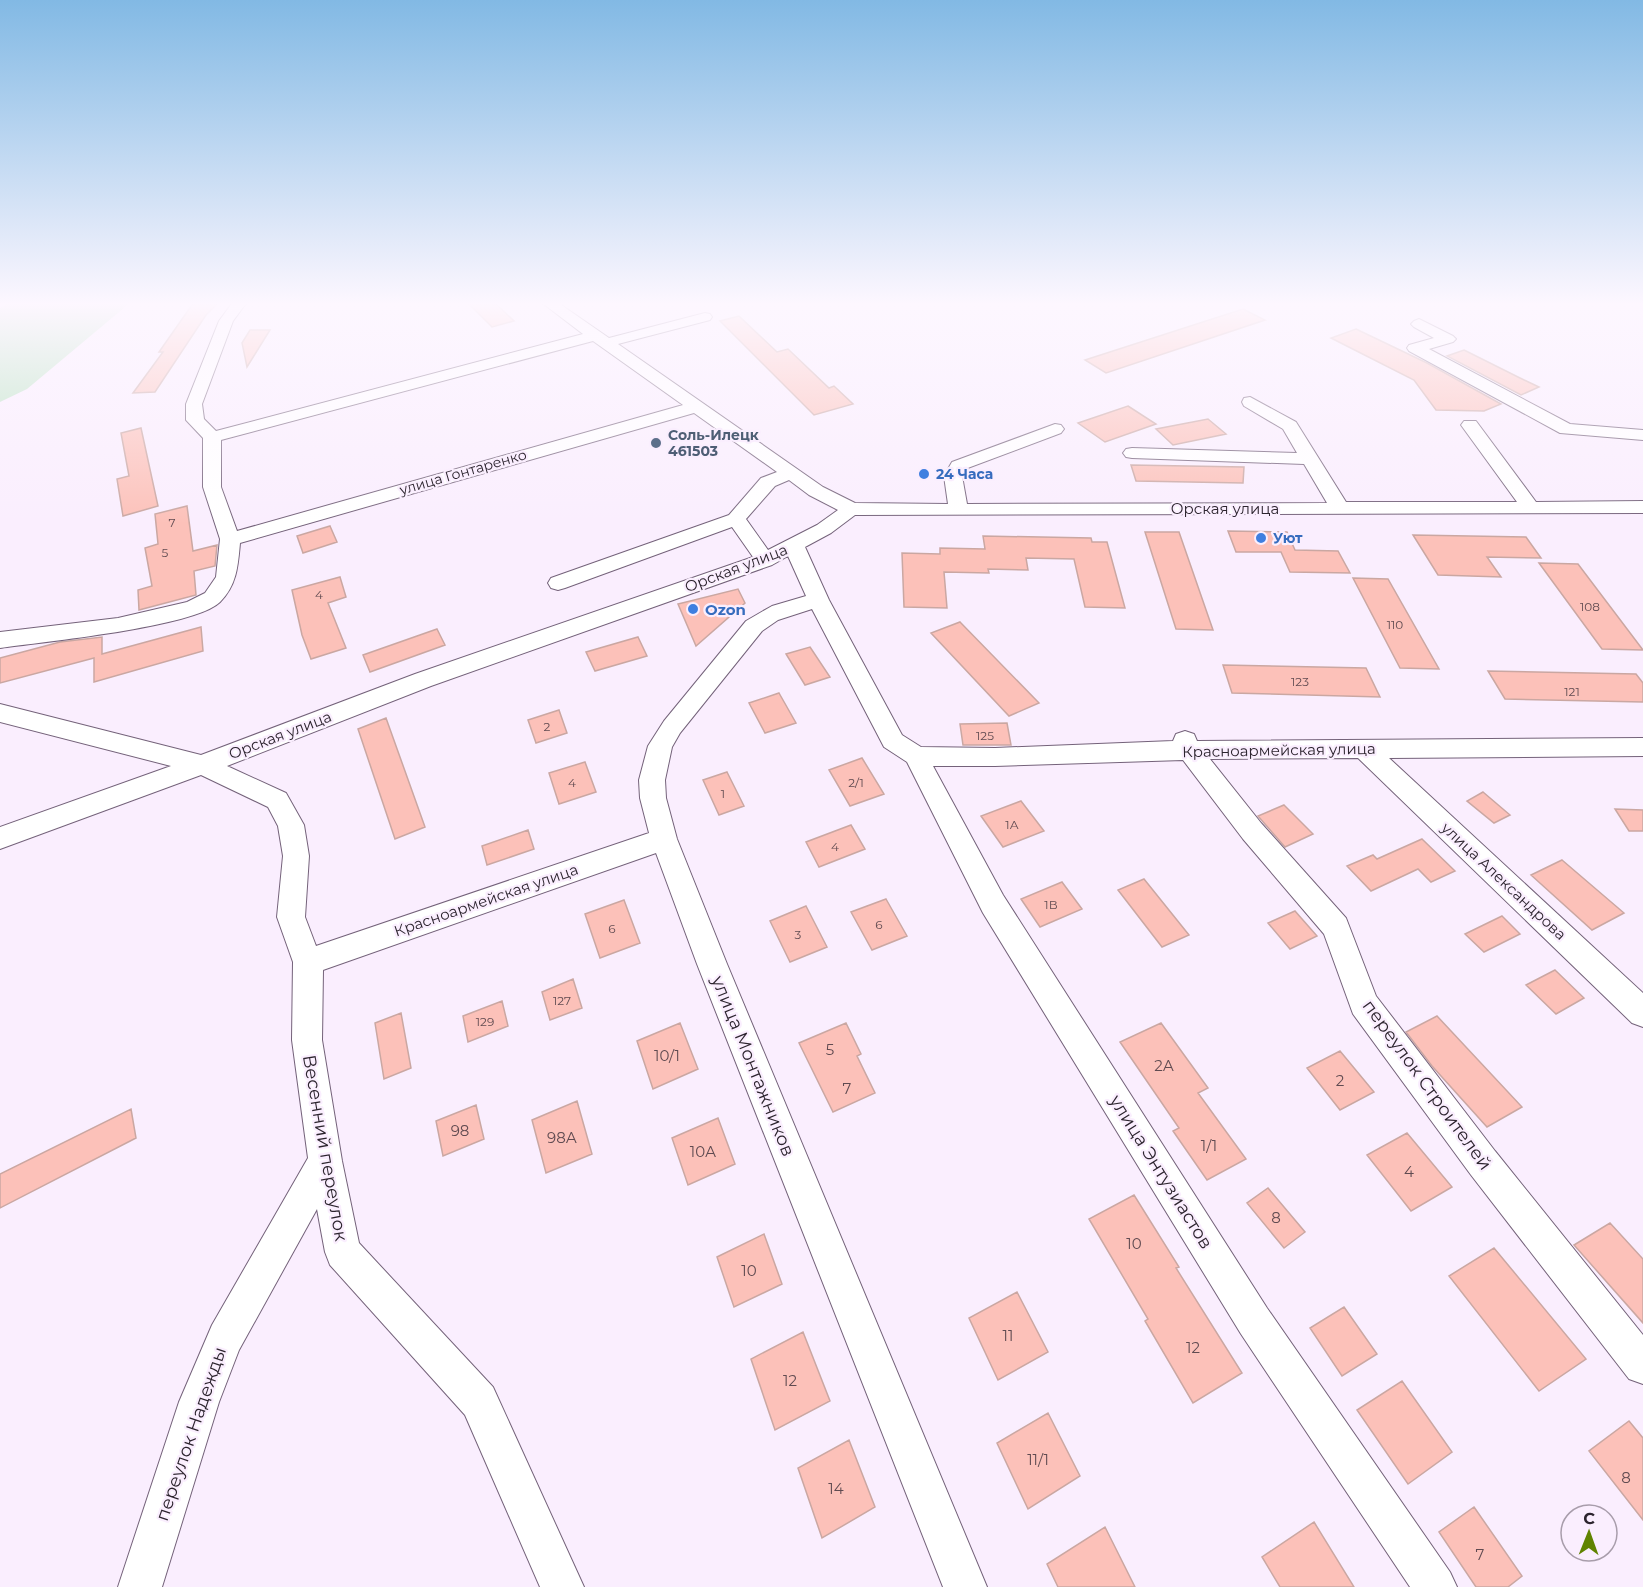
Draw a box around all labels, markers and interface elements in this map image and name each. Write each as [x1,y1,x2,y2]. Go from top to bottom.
place label: Соль-Илецк 461503 [668,426,759,460]
marker: Соль-Илецк 461503 [649,436,663,450]
street label: улица Гонтаренко [396,445,529,499]
place label: 24 Часа [936,465,993,483]
marker: 24 Часа [917,467,931,481]
street label: Орская улица [1171,499,1279,518]
house number: 7 [168,515,176,530]
place label: Уют [1273,529,1303,547]
marker: Уют [1254,531,1268,545]
street label: Орская улица [682,540,790,596]
house number: 5 [162,545,169,560]
house number: 4 [315,587,323,602]
house number: 108 [1580,599,1600,614]
place label: Ozon [705,600,746,619]
marker: Ozon [686,602,700,616]
house number: 110 [1387,617,1403,632]
house number: 123 [1291,674,1309,689]
house number: 121 [1564,684,1580,699]
street label: Орская улица [226,707,334,763]
house number: 2 [544,719,551,734]
house number: 125 [976,728,994,743]
street label: Красноармейская улица [1182,739,1376,761]
house number: 4 [568,775,576,790]
house number: 2/1 [848,775,864,790]
house number: 1 [721,786,725,801]
house number: 1А [1005,817,1019,832]
street label: улица Александрова [1437,817,1570,944]
house number: 4 [831,839,839,854]
street label: Красноармейская улица [391,860,581,940]
house number: 1В [1044,897,1058,912]
house number: 6 [875,917,883,932]
house number: 6 [608,921,616,936]
house number: 3 [795,927,802,942]
street label: улица Монтажников [706,972,799,1159]
house number: 127 [553,993,571,1008]
street label: переулок Строителей [1358,995,1496,1175]
house number: 129 [476,1014,494,1029]
house number: 5 [826,1040,834,1059]
house number: 10/1 [654,1046,680,1065]
street label: Весенний переулок [298,1053,352,1243]
house number: 2А [1154,1056,1174,1075]
house number: 2 [1336,1071,1344,1090]
house number: 7 [843,1079,852,1098]
street label: улица Энтузиастов [1104,1090,1217,1253]
house number: 98 [451,1121,469,1140]
house number: 98А [547,1128,577,1147]
house number: 1/1 [1201,1136,1217,1155]
house number: 10А [690,1142,716,1161]
house number: 4 [1404,1162,1414,1181]
house number: 8 [1271,1208,1281,1227]
house number: 10 [1126,1234,1142,1253]
house number: 10 [741,1261,757,1280]
house number: 11 [1003,1326,1013,1345]
house number: 12 [1186,1338,1200,1357]
street label: переулок Надежды [151,1344,231,1524]
house number: 12 [783,1371,797,1390]
house number: 11/1 [1027,1450,1049,1469]
house number: 8 [1621,1468,1631,1487]
house number: 14 [828,1479,844,1498]
north arrow [1559,1503,1619,1563]
text: С [1583,1509,1596,1528]
house number: 7 [1476,1545,1485,1564]

